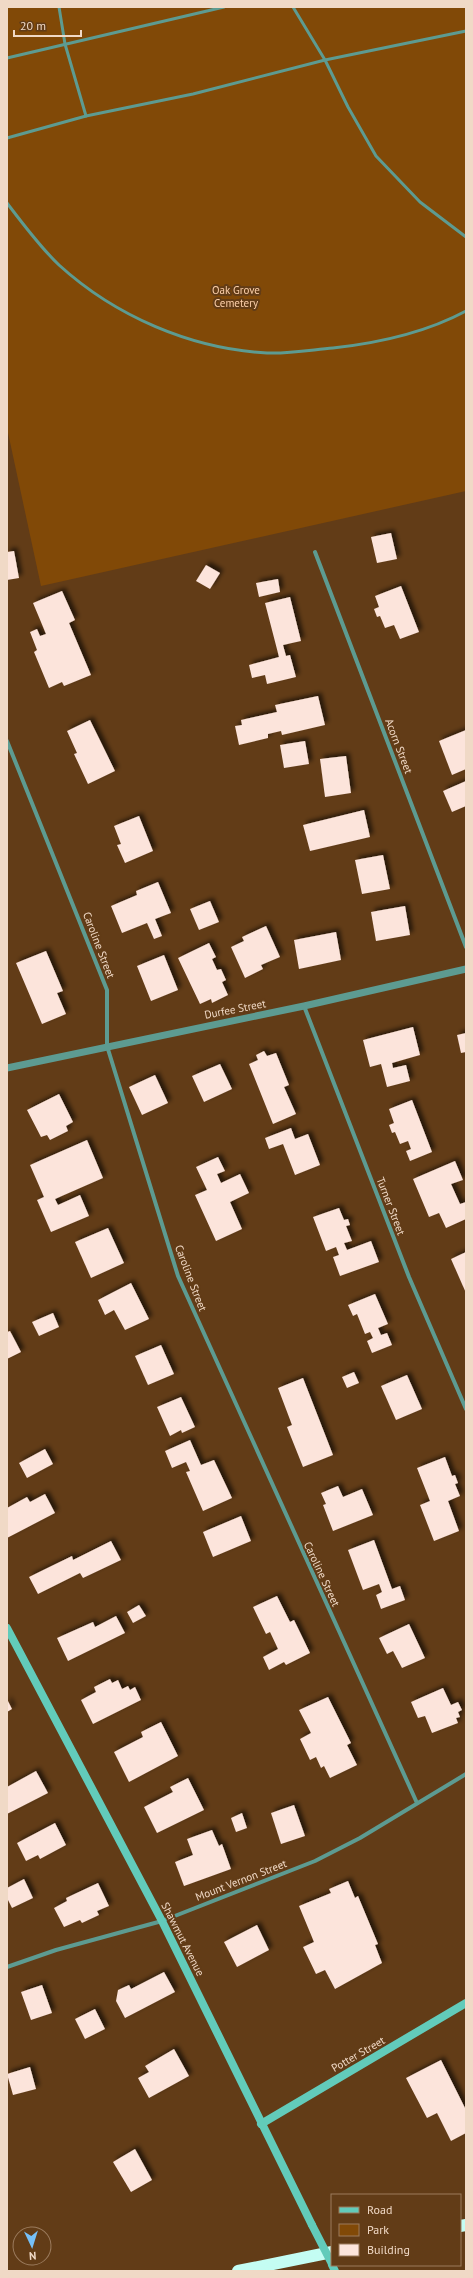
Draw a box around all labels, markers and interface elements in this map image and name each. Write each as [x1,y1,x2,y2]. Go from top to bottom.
scale bar [14,12,81,38]
text: 20 m [20,18,46,33]
park label: Oak Grove Cemetery [212,283,260,310]
street label: Acorn Street [382,717,416,776]
street label: Caroline Street [80,910,118,980]
street label: Durfee Street [203,996,267,1022]
street label: Turner Street [374,1175,409,1237]
street label: Caroline Street [172,1243,210,1313]
street label: Caroline Street [301,1539,343,1609]
street label: Mount Vernon Street [193,1856,289,1904]
street label: Shawmut Avenue [158,1900,208,1979]
street label: Potter Street [329,2033,387,2075]
legend [331,2194,461,2266]
text: Road [367,2202,392,2217]
text: Park [367,2222,389,2237]
north arrow [12,2226,52,2266]
text: Building [367,2242,410,2257]
text: N [29,2249,37,2263]

